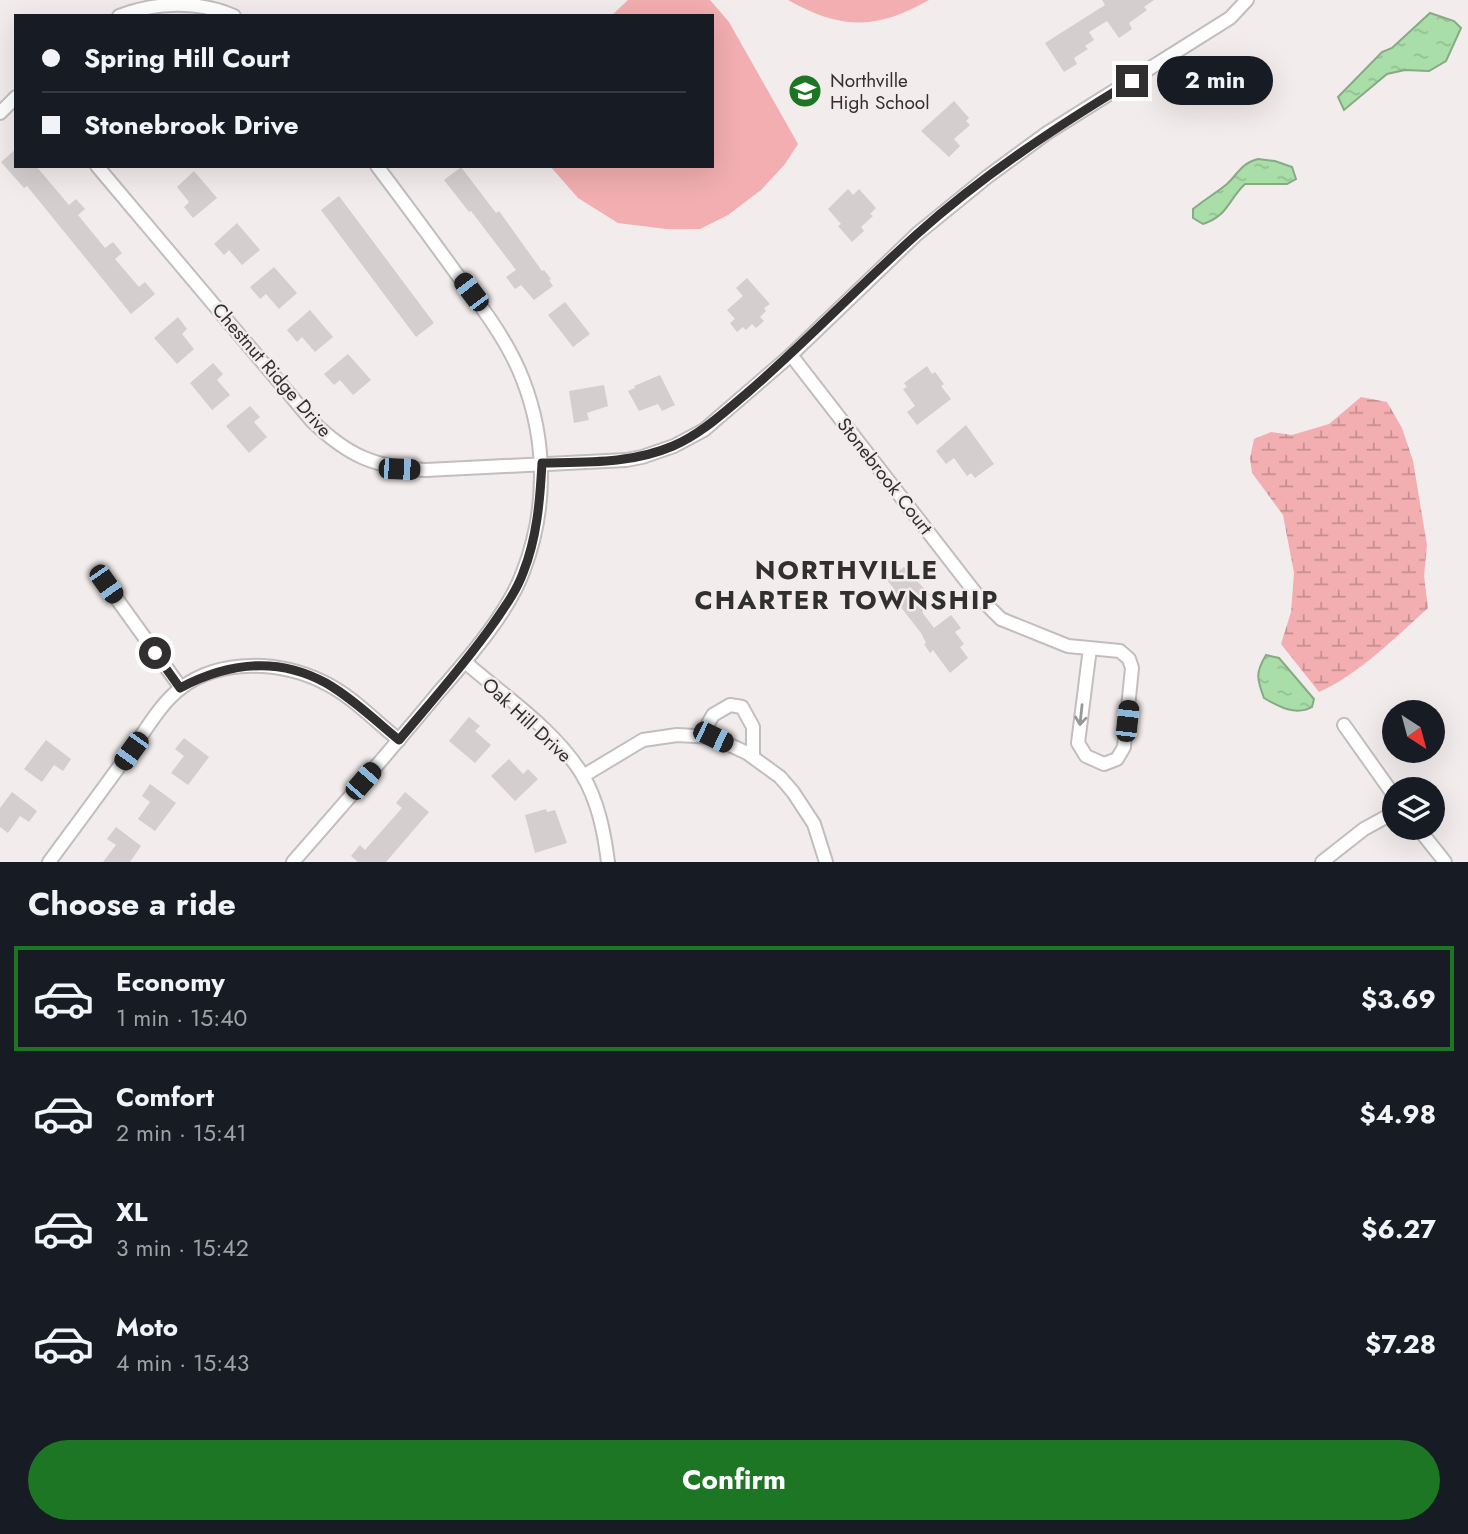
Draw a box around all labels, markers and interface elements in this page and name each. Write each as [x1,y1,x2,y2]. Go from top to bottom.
text: Spring Hill Court [84,39,290,77]
callout: 2 min [1156,56,1272,106]
text: 2 min [1185,63,1245,97]
route end [1116,65,1148,97]
place label: Northville High School [830,67,930,116]
school or university icon: Northville High School [786,72,824,110]
text: Stonebrook Drive [84,106,299,144]
car [450,269,493,315]
street label: Chestnut Ridge Drive [206,297,338,443]
street label: Stonebrook Court [831,412,939,540]
car [378,458,421,480]
district label: NORTHVILLE CHARTER TOWNSHIP [695,551,999,619]
car [86,561,127,607]
route start [139,637,171,669]
street label: Oak Hill Drive [476,671,578,769]
car [1115,699,1140,743]
north arrow [1382,700,1446,763]
map controls [1382,700,1445,840]
one-way arrow [1075,704,1088,726]
car [690,718,737,756]
car [111,728,152,774]
car [342,758,385,804]
button: layers [1382,777,1445,840]
text: Choose a ride [28,881,236,927]
text: Economy [116,963,225,1001]
icon: car [32,967,95,1030]
text: $3.69 [1361,980,1436,1018]
text: 1 min · 15:40 [116,1001,247,1035]
text: Comfort [116,1078,214,1116]
icon: car [32,1082,95,1145]
text: $4.98 [1360,1095,1436,1133]
text: 2 min · 15:41 [116,1116,247,1150]
text: XL [116,1193,148,1231]
icon: car [32,1197,95,1260]
text: $6.27 [1361,1210,1436,1248]
text: 3 min · 15:42 [116,1231,249,1265]
text: Moto [116,1308,178,1346]
icon: car [32,1312,95,1375]
text: $7.28 [1365,1325,1436,1363]
text: 4 min · 15:43 [116,1346,249,1380]
button: Confirm [28,1440,1440,1520]

